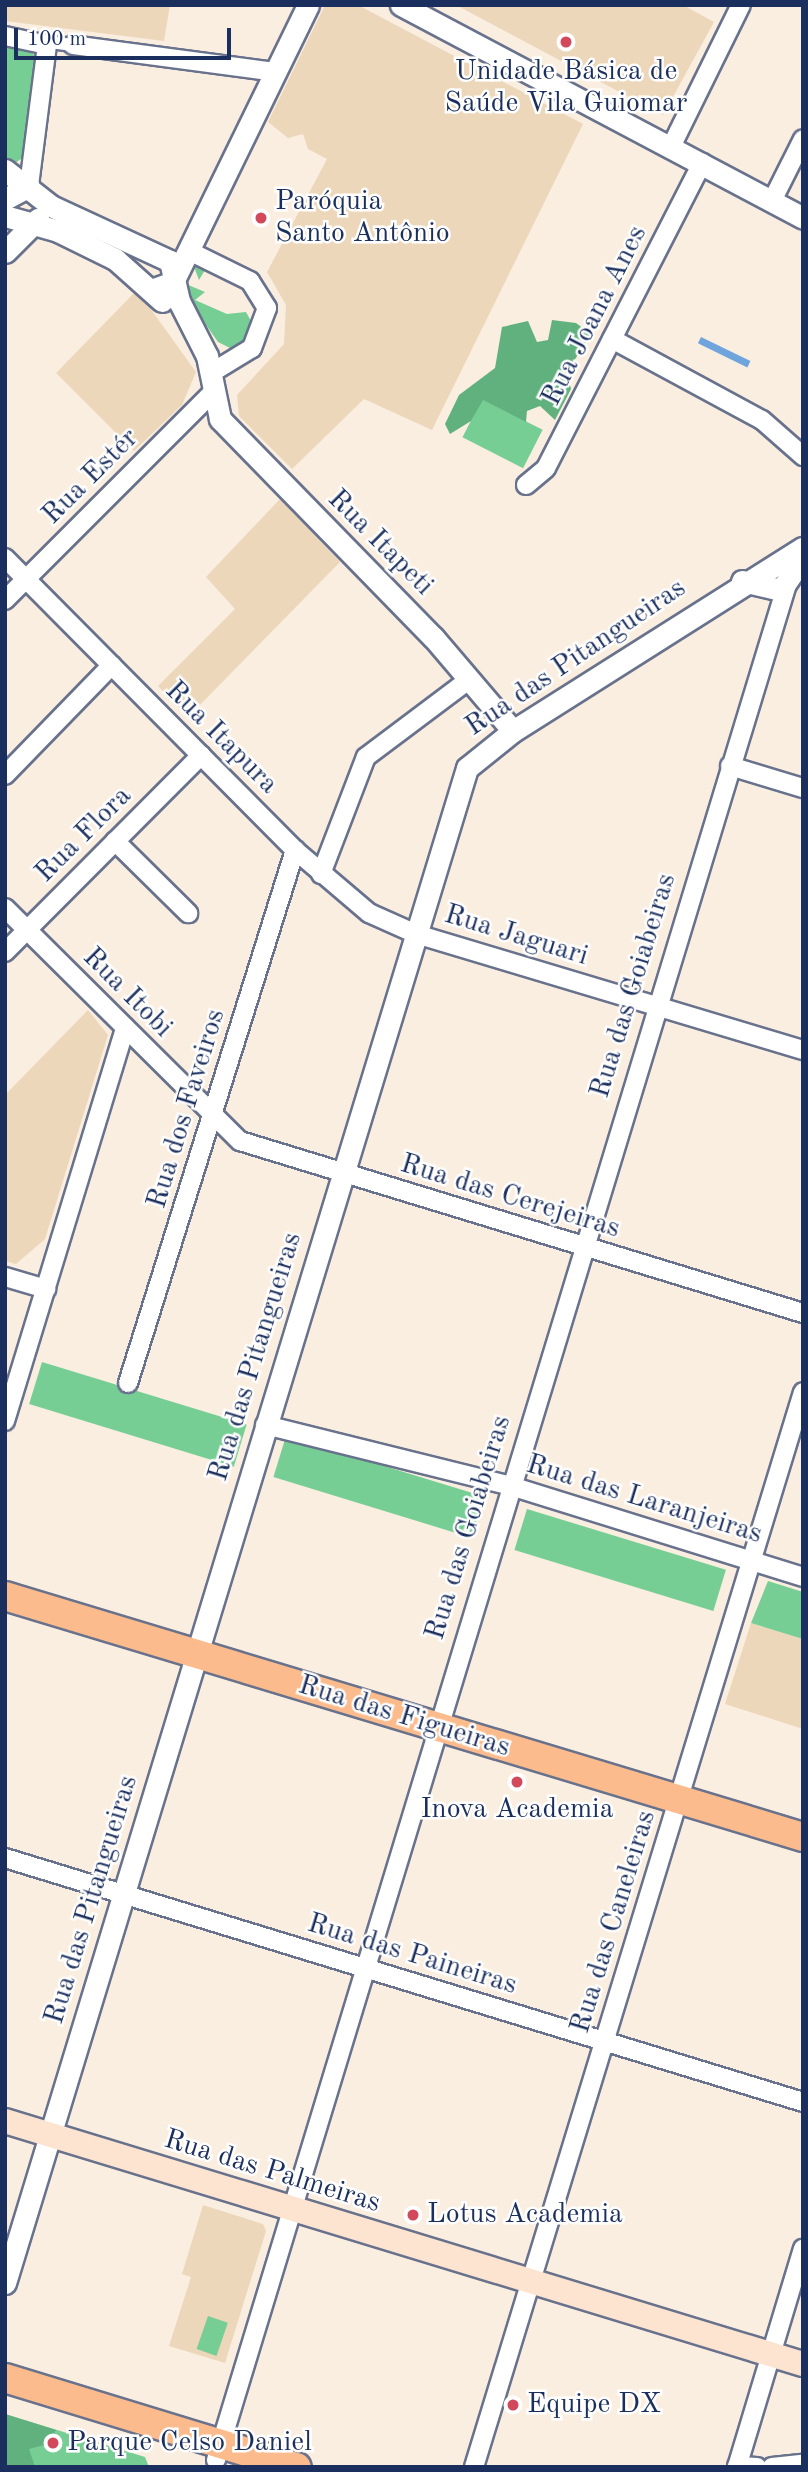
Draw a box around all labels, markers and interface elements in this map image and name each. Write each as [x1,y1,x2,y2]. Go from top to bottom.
scale bar [18,14,234,58]
text: 100 m [27,29,86,50]
marker: Unidade Básica de Saúde Vila Guiomar [556,32,576,52]
place label: Unidade Básica de Saúde Vila Guiomar [445,55,687,121]
place label: Paróquia Santo Antônio [275,185,450,251]
marker: Paróquia Santo Antônio [253,210,269,226]
street label: Rua Joana Anes [535,220,655,412]
street label: Rua Estér [36,422,146,532]
street label: Rua Itapeti [320,483,440,603]
street label: Rua das Pitangueiras [459,572,693,744]
street label: Rua Itapura [157,674,285,802]
street label: Rua Flora [29,780,139,890]
street label: Rua das Goiabeiras [584,870,684,1102]
street label: Rua Jaguari [440,898,592,974]
street label: Rua Itobi [75,941,179,1045]
street label: Rua dos Faveiros [141,1005,233,1213]
street label: Rua das Cerejeiras [396,1148,624,1246]
street label: Rua das Pitangueiras [202,1229,310,1485]
street label: Rua das Goiabeiras [419,1412,519,1644]
street label: Rua das Laranjeiras [522,1448,766,1552]
street label: Rua das Figueiras [294,1669,514,1765]
street label: Rua das Pitangueiras [38,1772,146,2028]
marker: Inova Academia [509,1774,525,1790]
place label: Inova Academia [420,1793,614,1827]
street label: Rua das Caneleiras [564,1807,664,2037]
street label: Rua das Paineiras [303,1907,521,2003]
street label: Rua das Palmeiras [160,2123,384,2221]
place label: Lotus Academia [427,2198,623,2232]
marker: Lotus Academia [405,2207,421,2223]
place label: Equipe DX [527,2388,661,2422]
marker: Equipe DX [505,2397,521,2413]
place label: Parque Celso Daniel [67,2426,312,2460]
marker: Parque Celso Daniel [45,2435,61,2451]

